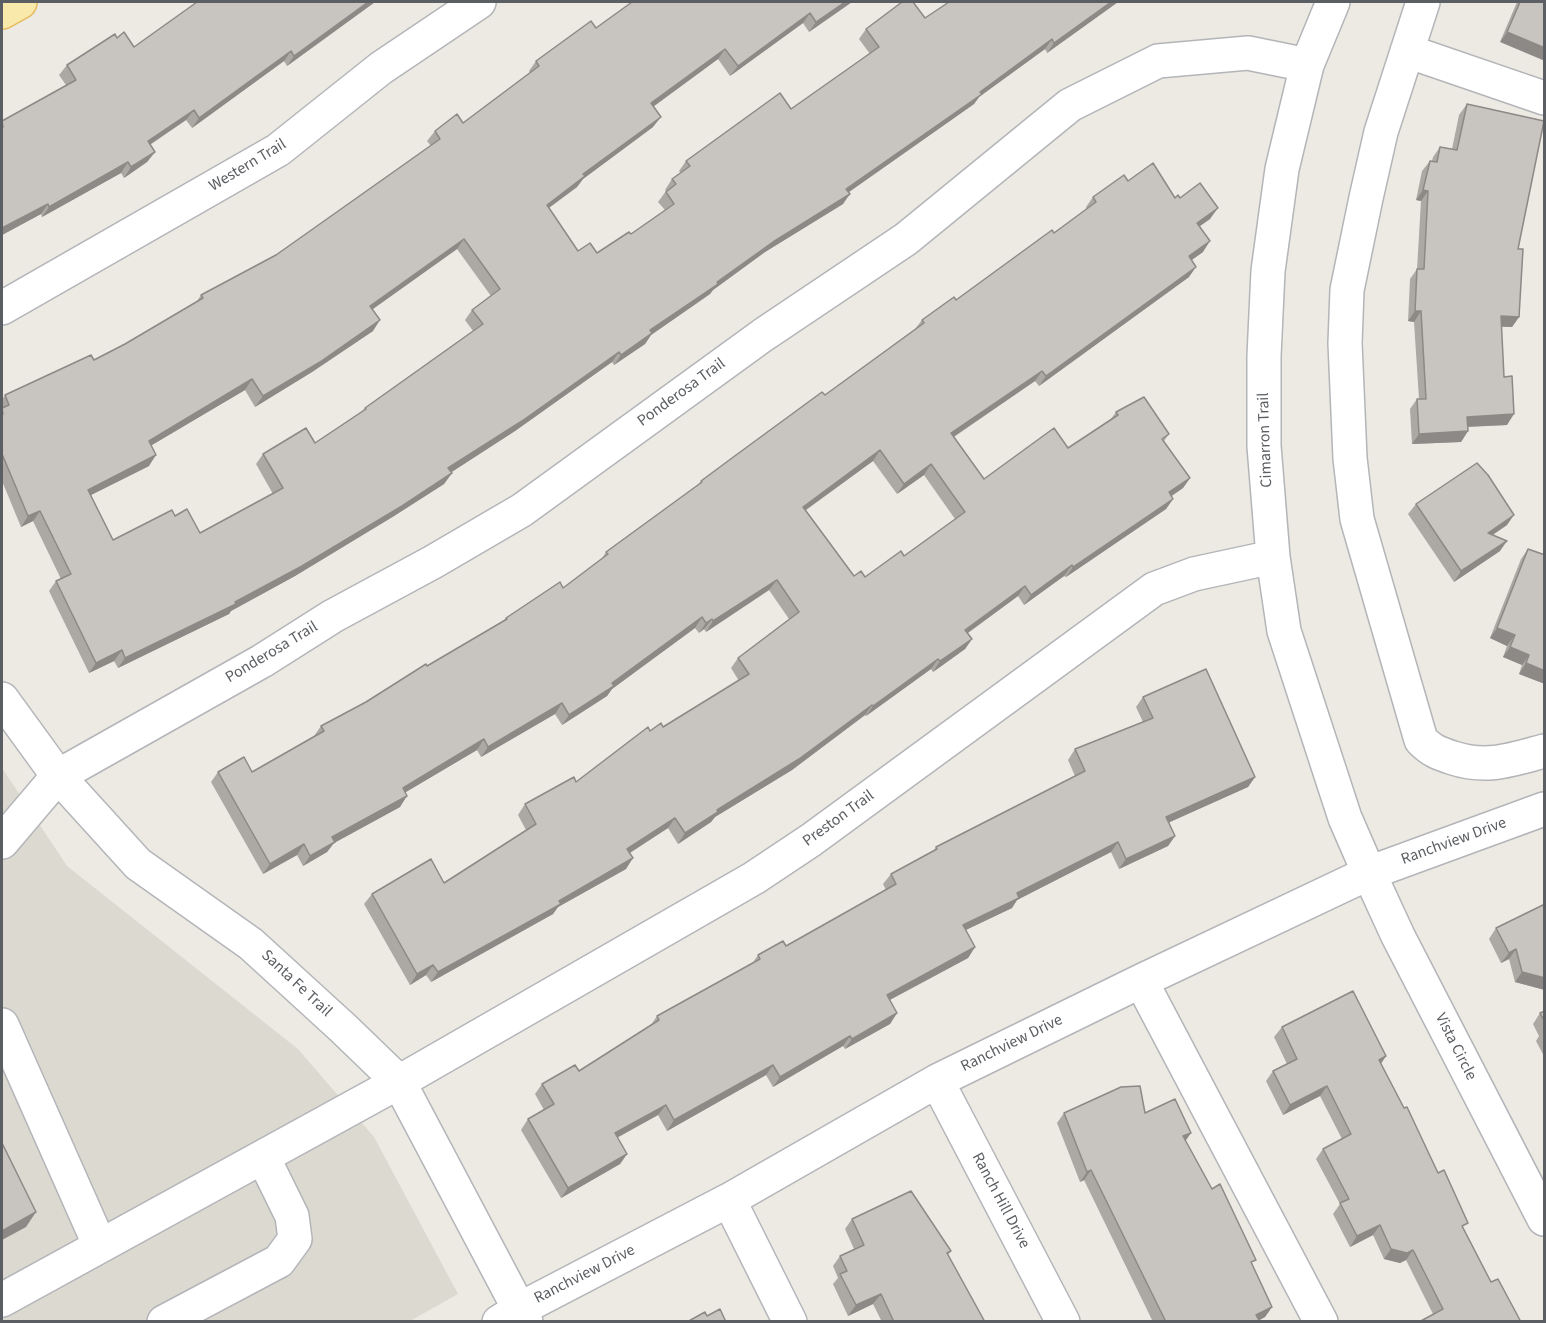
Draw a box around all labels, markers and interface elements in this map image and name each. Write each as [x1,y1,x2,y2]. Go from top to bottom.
street label: Western Trail [206,135,290,197]
street label: Ponderosa Trail [634,355,730,431]
street label: Cimarron Trail [1255,392,1277,488]
street label: Ponderosa Trail [222,618,322,688]
street label: Preston Trail [800,787,878,851]
street label: Ranchview Drive [1399,814,1509,870]
street label: Santa Fe Trail [257,946,335,1022]
street label: Vista Circle [1430,1010,1480,1084]
street label: Ranchview Drive [958,1011,1066,1077]
street label: Ranch Hill Drive [967,1150,1033,1252]
street label: Ranchview Drive [531,1241,639,1309]

